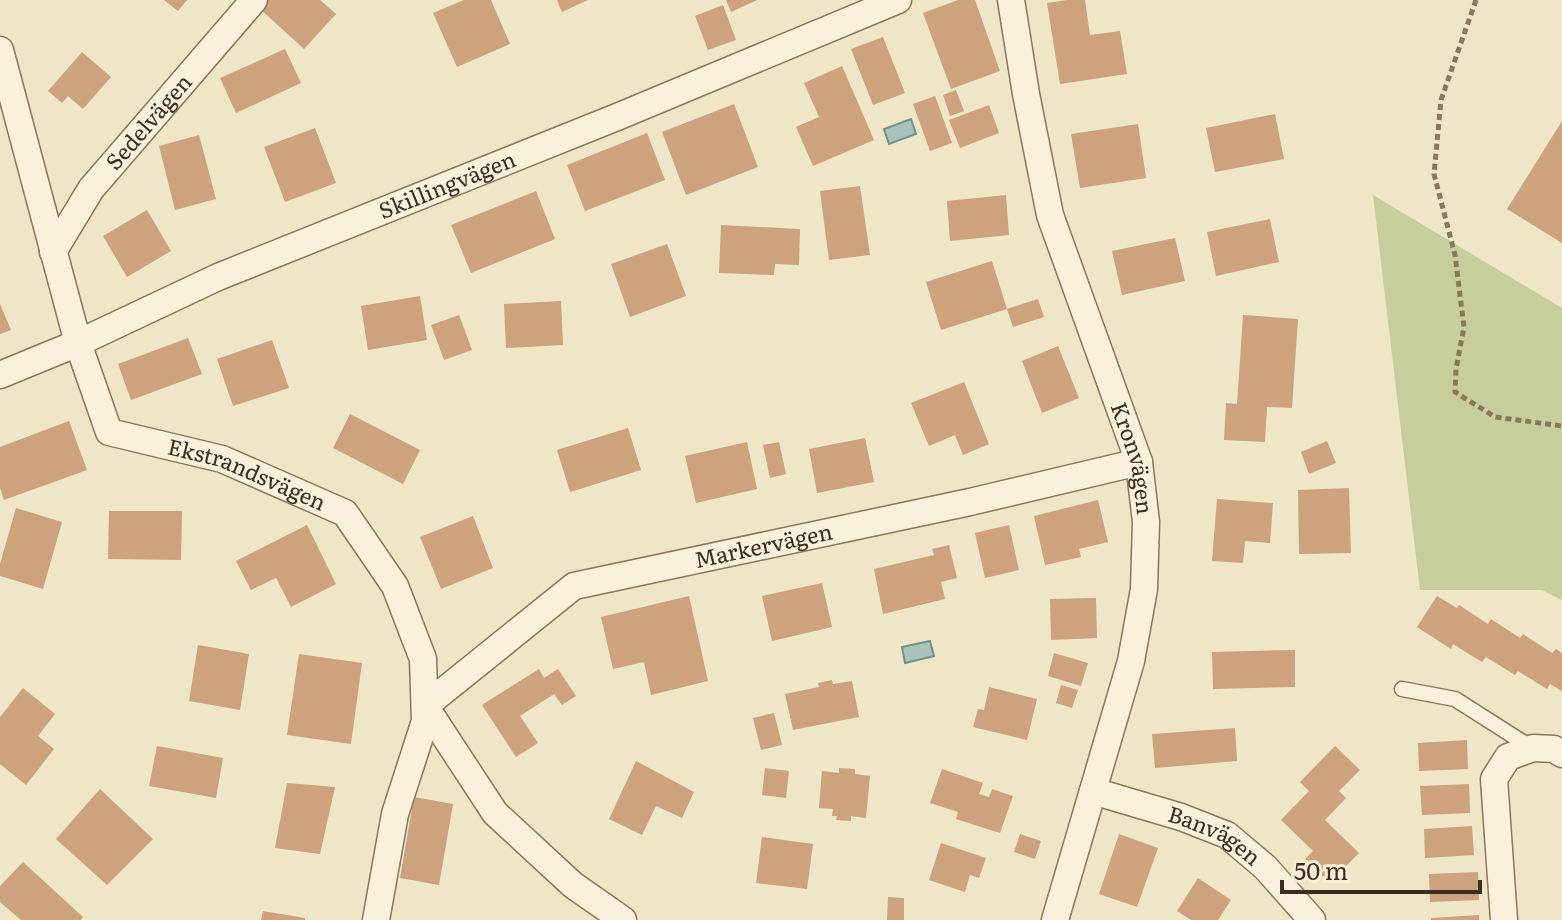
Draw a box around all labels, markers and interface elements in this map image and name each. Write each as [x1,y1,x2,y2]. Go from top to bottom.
street label: Sedelvägen [97,66,199,176]
street label: Skillingvägen [373,141,520,226]
street label: Kronvägen [1104,397,1163,516]
street label: Ekstrandsvägen [165,429,332,518]
street label: Markervägen [691,514,835,575]
street label: Banvägen [1164,796,1269,872]
scale bar [1282,844,1480,894]
text: 50 m [1294,852,1348,887]

